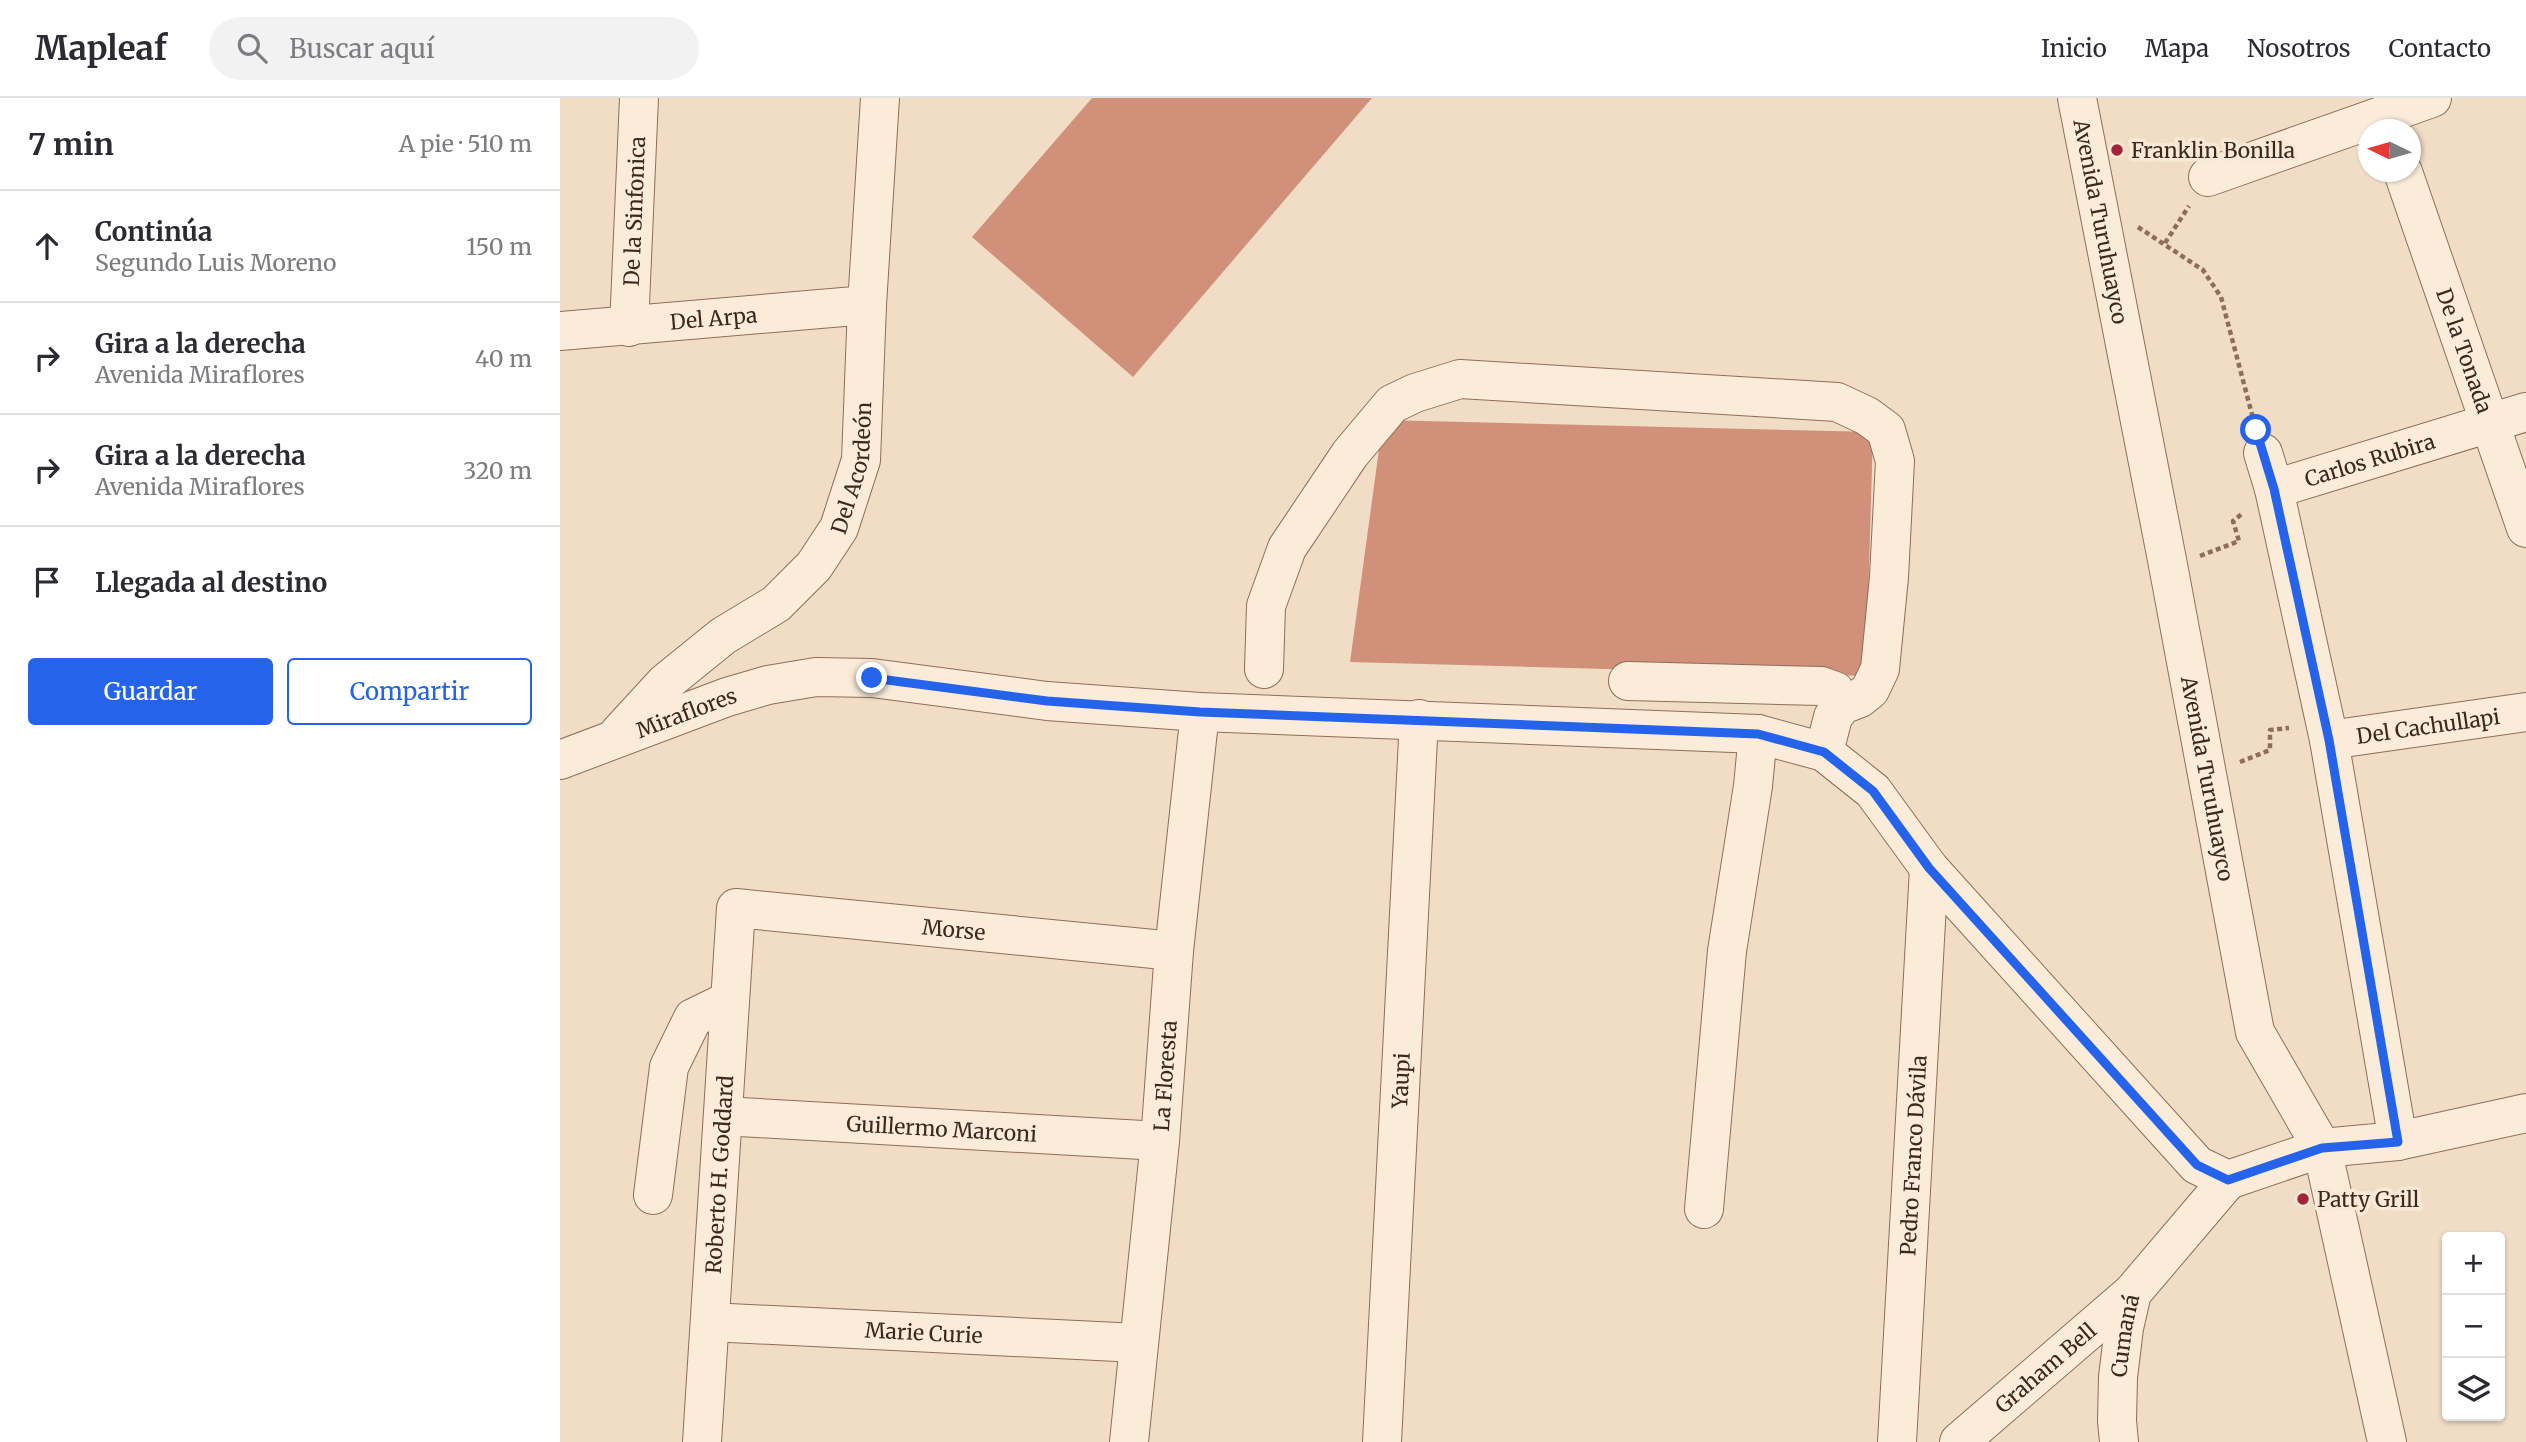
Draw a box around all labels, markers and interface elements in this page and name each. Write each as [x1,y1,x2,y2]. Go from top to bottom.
search box [209,17,699,80]
text: Mapleaf [35,28,167,69]
icon: search [233,29,271,67]
text: Buscar aquí [289,32,434,65]
text: Inicio [2041,33,2107,64]
text: Mapa [2145,33,2209,64]
text: Nosotros [2247,33,2351,64]
text: Contacto [2389,33,2491,64]
street label: Avenida Turuhuayco [2068,116,2134,326]
north arrow [2358,119,2421,182]
text: 7 min [28,125,114,163]
text: A pie · 510 m [399,129,532,158]
street label: De la Sinfonica [617,136,651,287]
place label: Franklin Bonilla [2131,137,2295,164]
marker: Franklin Bonilla [2109,142,2125,158]
text: Continúa [95,215,213,248]
icon: ahead [28,227,66,265]
text: 150 m [466,232,532,261]
text: Segundo Luis Moreno [95,248,336,277]
street label: De la Tonada [2431,285,2499,417]
street label: Del Arpa [669,301,758,335]
text: Gira a la derecha [95,327,306,360]
icon: right [28,339,66,377]
text: 40 m [475,344,532,373]
text: Avenida Miraflores [95,360,305,389]
street label: Del Acordeón [825,401,877,537]
route start [2240,414,2271,445]
street label: Carlos Rubira [2301,427,2438,492]
text: Gira a la derecha [95,439,306,472]
icon: right [28,451,66,489]
text: 320 m [463,456,532,485]
text: Avenida Miraflores [95,472,305,501]
icon: arrive [28,563,66,601]
text: Llegada al destino [95,566,327,599]
button: Guardar [28,658,273,725]
button: Compartir [287,658,532,725]
route end [856,662,887,693]
street label: Avenida Turuhuayco [2175,673,2240,883]
street label: Miraflores [632,681,740,744]
street label: Del Cachullapi [2355,702,2502,749]
street label: Morse [921,913,987,946]
street label: La Floresta [1147,1019,1182,1132]
street label: Yaupi [1386,1052,1415,1110]
street label: Pedro Franco Dávila [1894,1054,1932,1257]
street label: Roberto H. Goddard [699,1074,739,1275]
street label: Guillermo Marconi [846,1110,1038,1147]
place label: Patty Grill [2317,1186,2420,1213]
marker: Patty Grill [2295,1191,2311,1207]
map controls [2442,1232,2505,1421]
button: + [2442,1232,2505,1295]
street label: Cumaná [2105,1291,2145,1379]
button: − [2442,1295,2505,1358]
street label: Marie Curie [864,1316,983,1349]
street label: Graham Bell [1989,1316,2102,1419]
button: layers [2442,1358,2505,1421]

